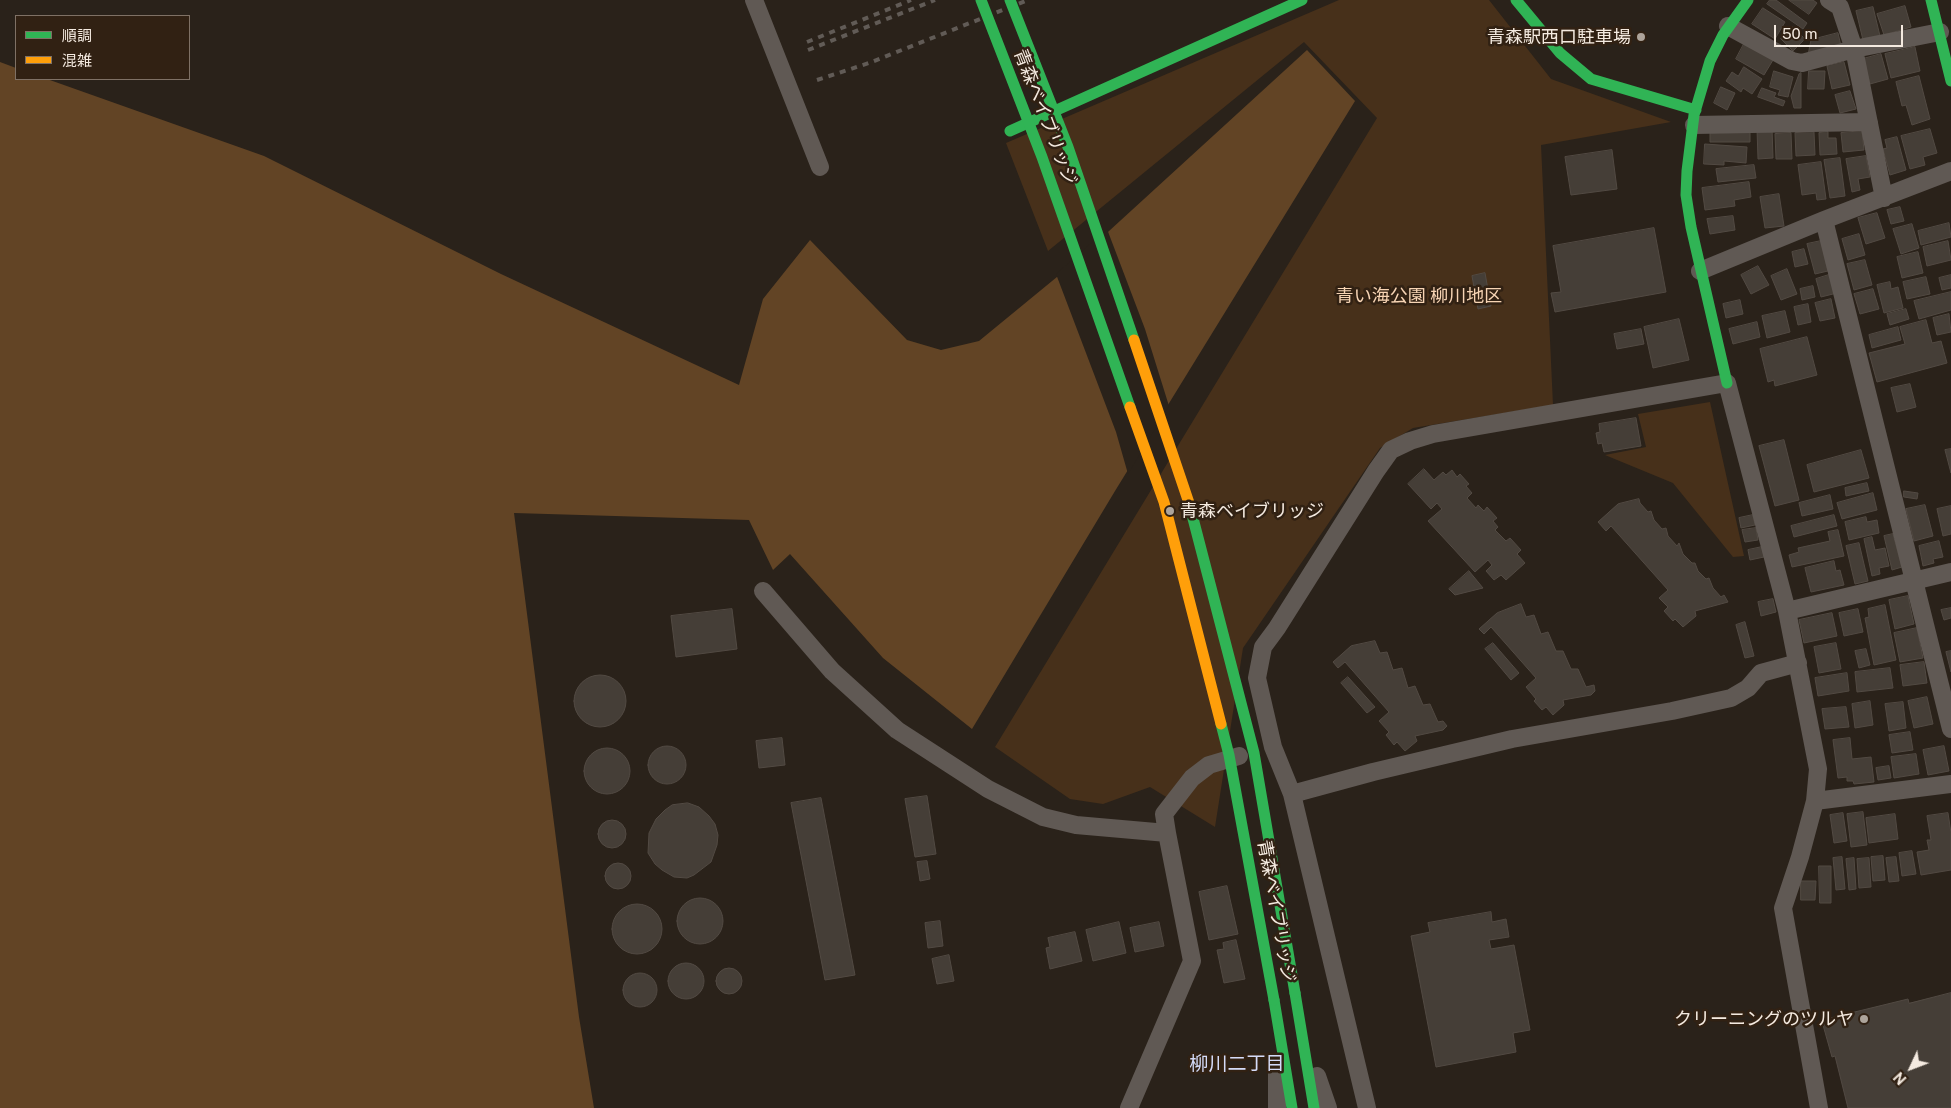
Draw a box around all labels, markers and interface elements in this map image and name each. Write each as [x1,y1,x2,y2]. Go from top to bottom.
legend [15,15,190,80]
scale bar [1776,15,1905,47]
text: 50 m [1782,25,1817,42]
place label: 青森駅西口駐車場 [1487,26,1631,48]
text: 順調 [62,27,92,44]
marker: 青森駅西口駐車場 [1635,31,1647,43]
street label: 青森ベイブリッジ [1009,46,1081,188]
text: 混雑 [62,52,92,69]
park label: 青い海公園 柳川地区 [1336,285,1502,307]
place label: 青森ベイブリッジ [1180,500,1324,522]
marker: 青森ベイブリッジ [1164,505,1176,517]
street label: 青森ベイブリッジ [1253,838,1299,984]
place label: クリーニングのツルヤ [1674,1008,1854,1030]
marker: クリーニングのツルヤ [1858,1013,1870,1025]
north arrow [1886,1043,1936,1093]
district label: 柳川二丁目 [1190,1053,1284,1075]
text: N [1890,1069,1910,1088]

